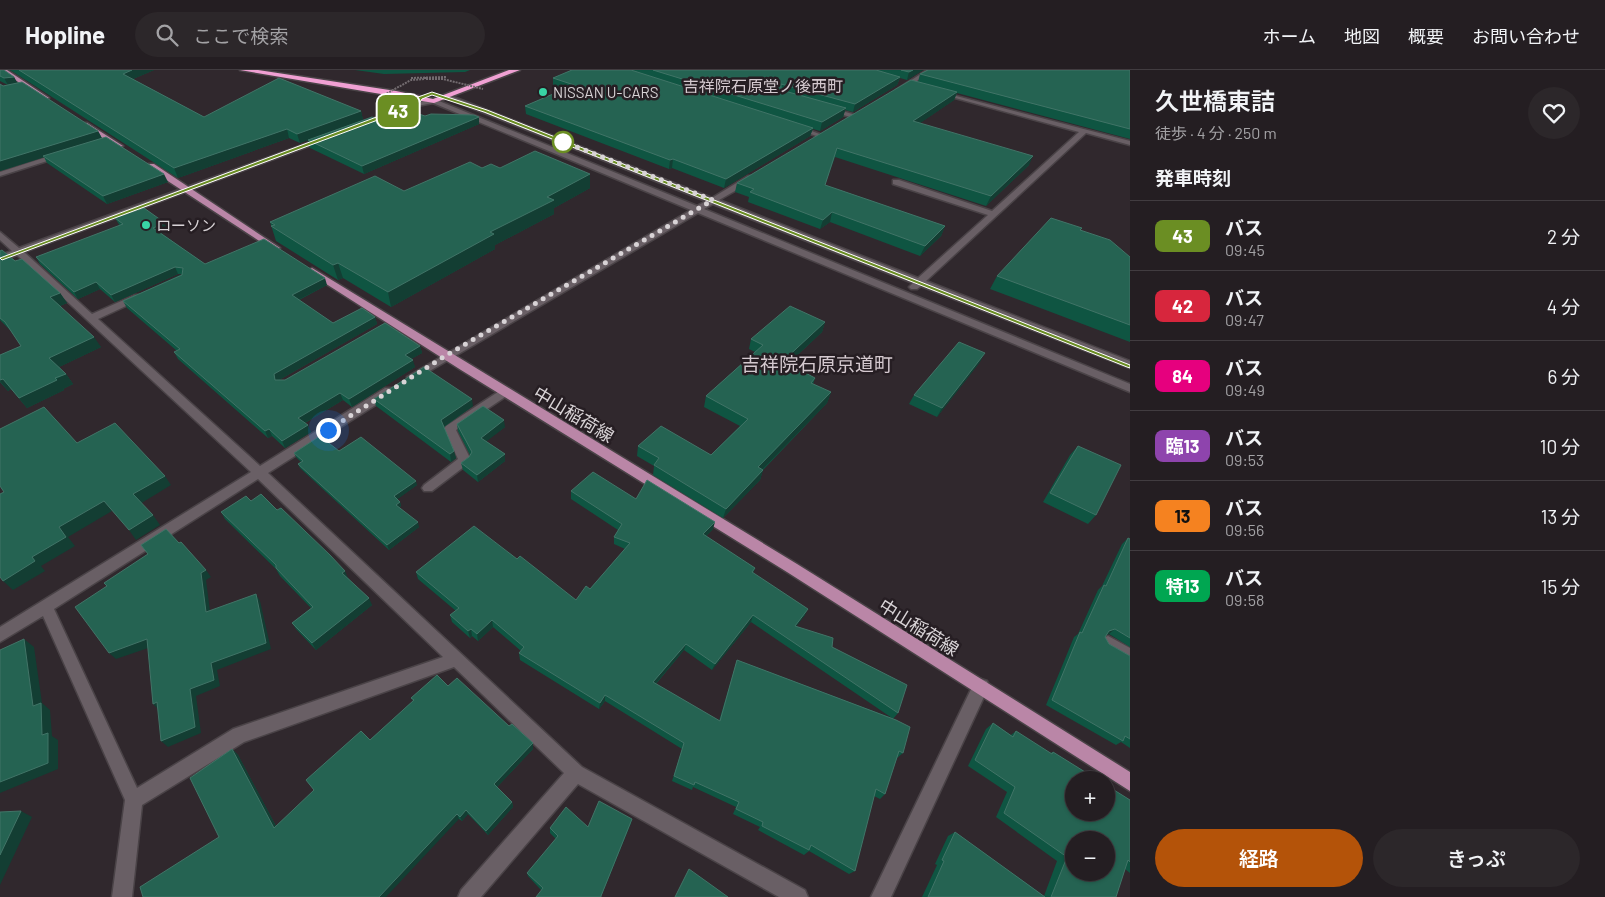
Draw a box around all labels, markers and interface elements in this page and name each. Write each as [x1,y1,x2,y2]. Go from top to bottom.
search box [135,12,485,57]
text: Hopline [25,20,105,49]
icon: search [153,21,181,49]
text: ここで検索 [193,24,288,47]
text: ホーム [1263,25,1316,47]
text: 地図 [1344,25,1380,47]
text: 概要 [1408,25,1444,47]
text: お問い合わせ [1472,25,1580,47]
district label: 吉祥院石原堂ノ後西町 [683,76,843,95]
place label: NISSAN U-CARS [553,83,659,101]
marker: NISSAN U-CARS [537,86,549,98]
text: 久世橋東詰 [1155,86,1275,115]
button: heart [1528,87,1580,139]
line badge: 43 [376,95,420,127]
text: 43 [388,100,408,122]
text: 徒歩 · 4 分 · 250 m [1155,123,1277,142]
unlabelled marker [552,131,574,153]
text: 発車時刻 [1155,166,1231,189]
place label: ローソン [156,216,216,234]
text: バス [1225,216,1263,239]
marker: ローソン [140,219,152,231]
text: 43 [1172,225,1193,247]
text: 2 分 [1547,225,1580,248]
text: 09:45 [1225,240,1265,259]
text: バス [1225,286,1263,309]
text: 42 [1172,295,1193,317]
text: 4 分 [1547,295,1580,318]
text: 09:47 [1225,310,1264,329]
district label: 吉祥院石原京道町 [741,352,893,375]
text: バス [1225,356,1263,379]
text: 84 [1172,365,1193,387]
text: 6 分 [1547,365,1580,388]
text: 09:49 [1225,380,1265,399]
street label: 中山稲荷線 [530,381,618,447]
your location [316,418,341,443]
text: バス [1225,426,1263,449]
text: 臨13 [1165,435,1200,457]
text: 10 分 [1540,435,1580,458]
text: 09:53 [1225,450,1264,469]
text: バス [1225,496,1263,519]
text: 13 [1174,505,1191,527]
text: 13 分 [1541,505,1580,528]
text: 09:56 [1225,520,1264,539]
text: バス [1225,566,1263,589]
text: 特13 [1165,575,1200,597]
text: 15 分 [1541,575,1580,598]
text: 09:58 [1225,590,1264,609]
street label: 中山稲荷線 [875,594,963,660]
map controls [1065,771,1115,881]
button: + [1065,771,1115,821]
button: 経路 [1155,829,1363,887]
button: きっぷ [1373,829,1580,887]
button: − [1065,831,1115,881]

